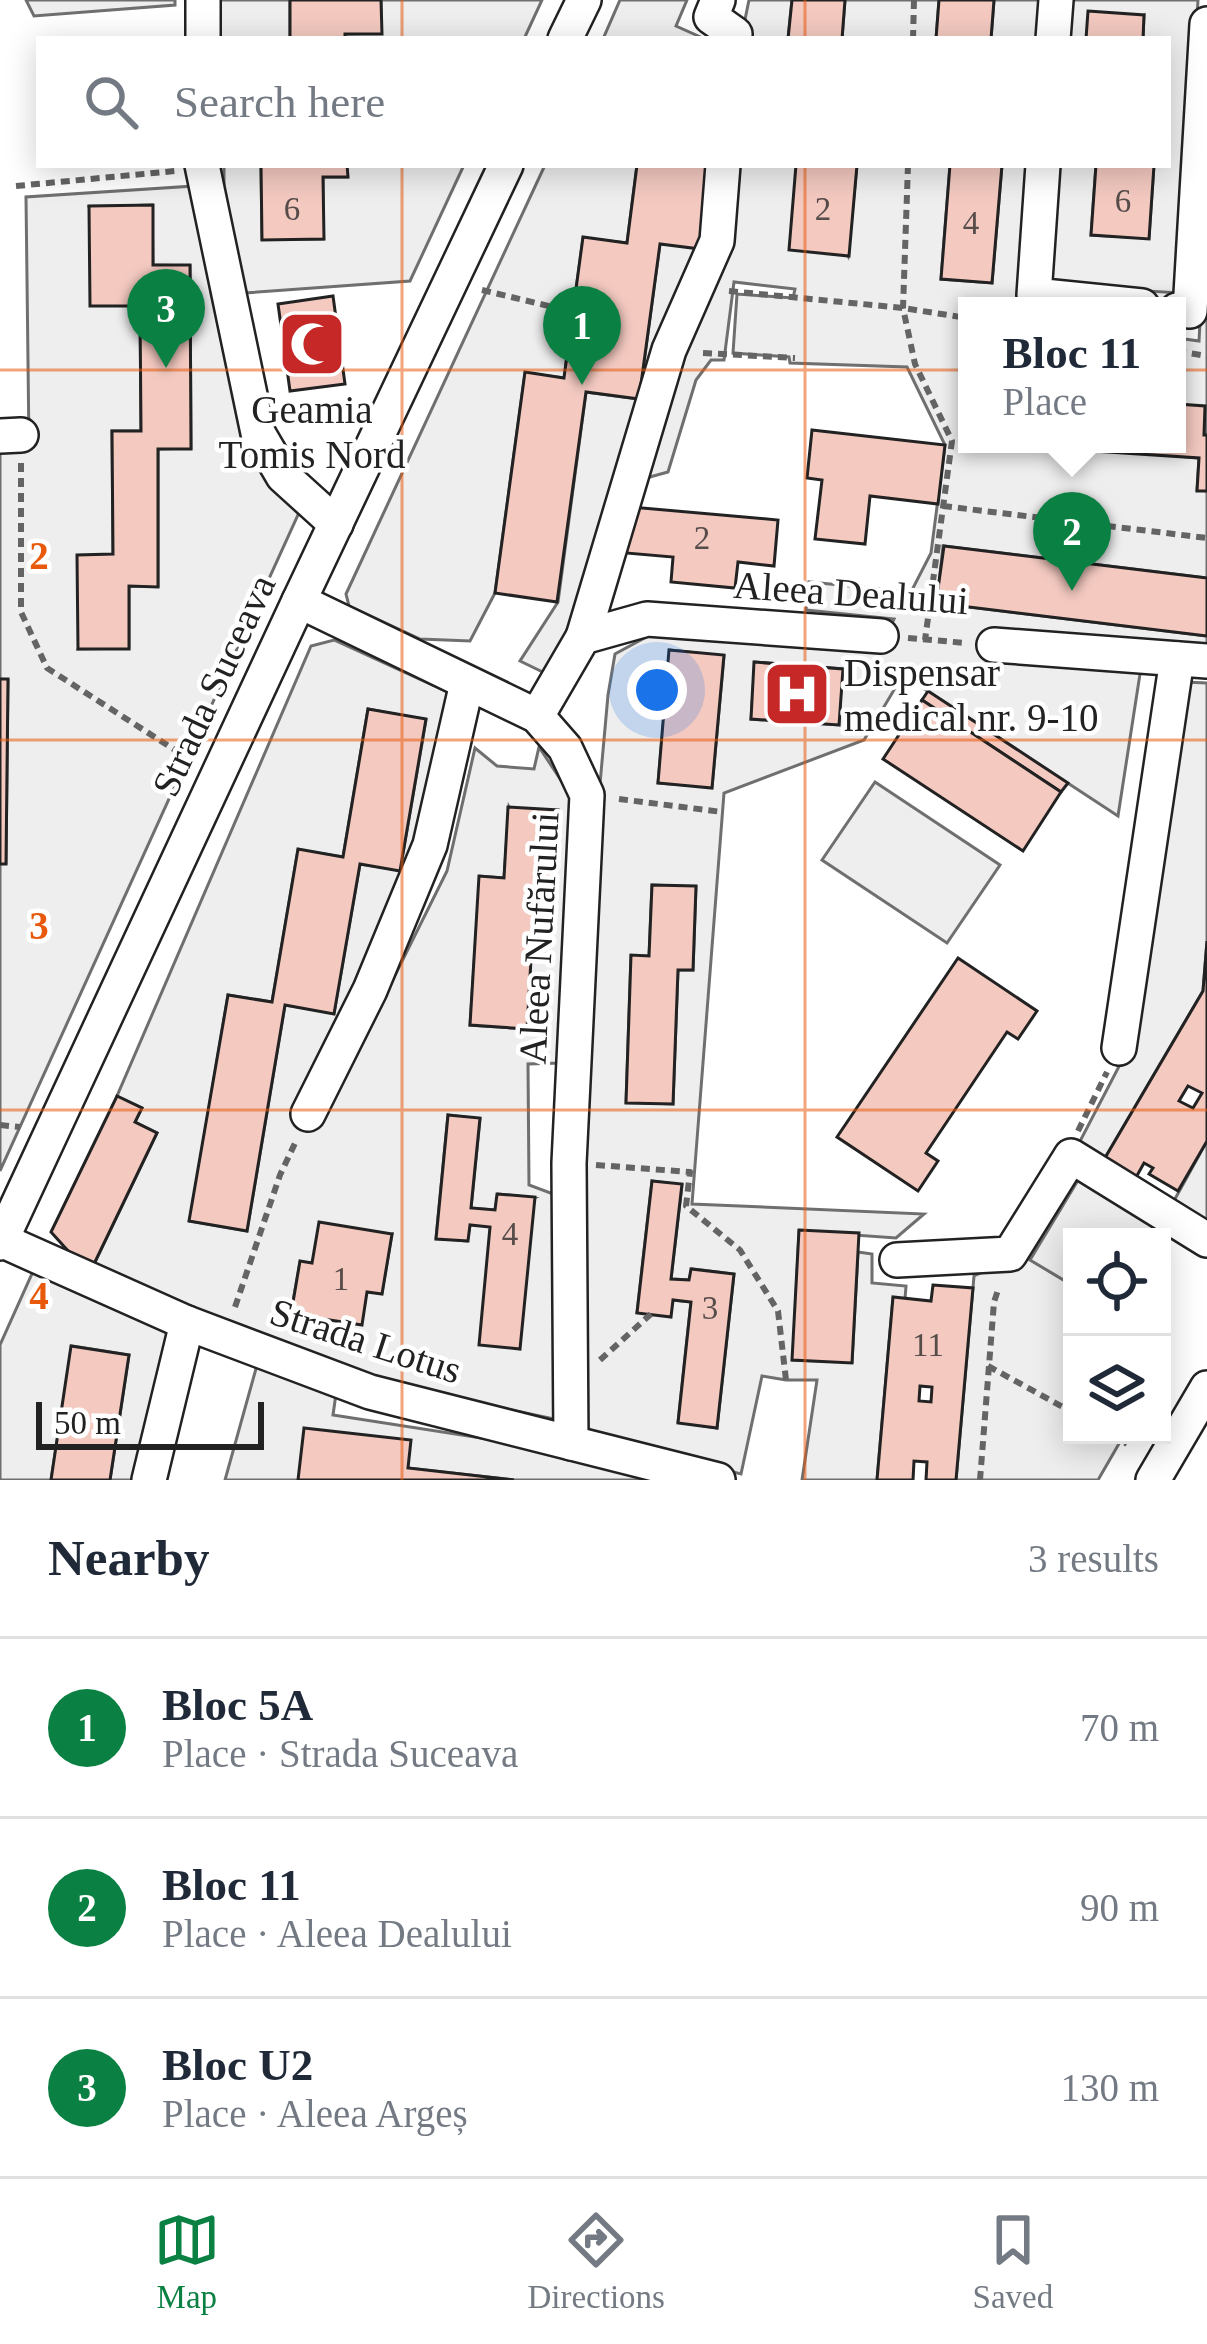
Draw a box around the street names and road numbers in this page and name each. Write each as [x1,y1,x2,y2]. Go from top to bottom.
street label: Aleea Dealului [732,563,970,622]
street label: Strada Suceava [143,568,284,803]
street label: Aleea Nufărului [510,811,567,1065]
street label: Strada Lotus [265,1289,467,1392]

